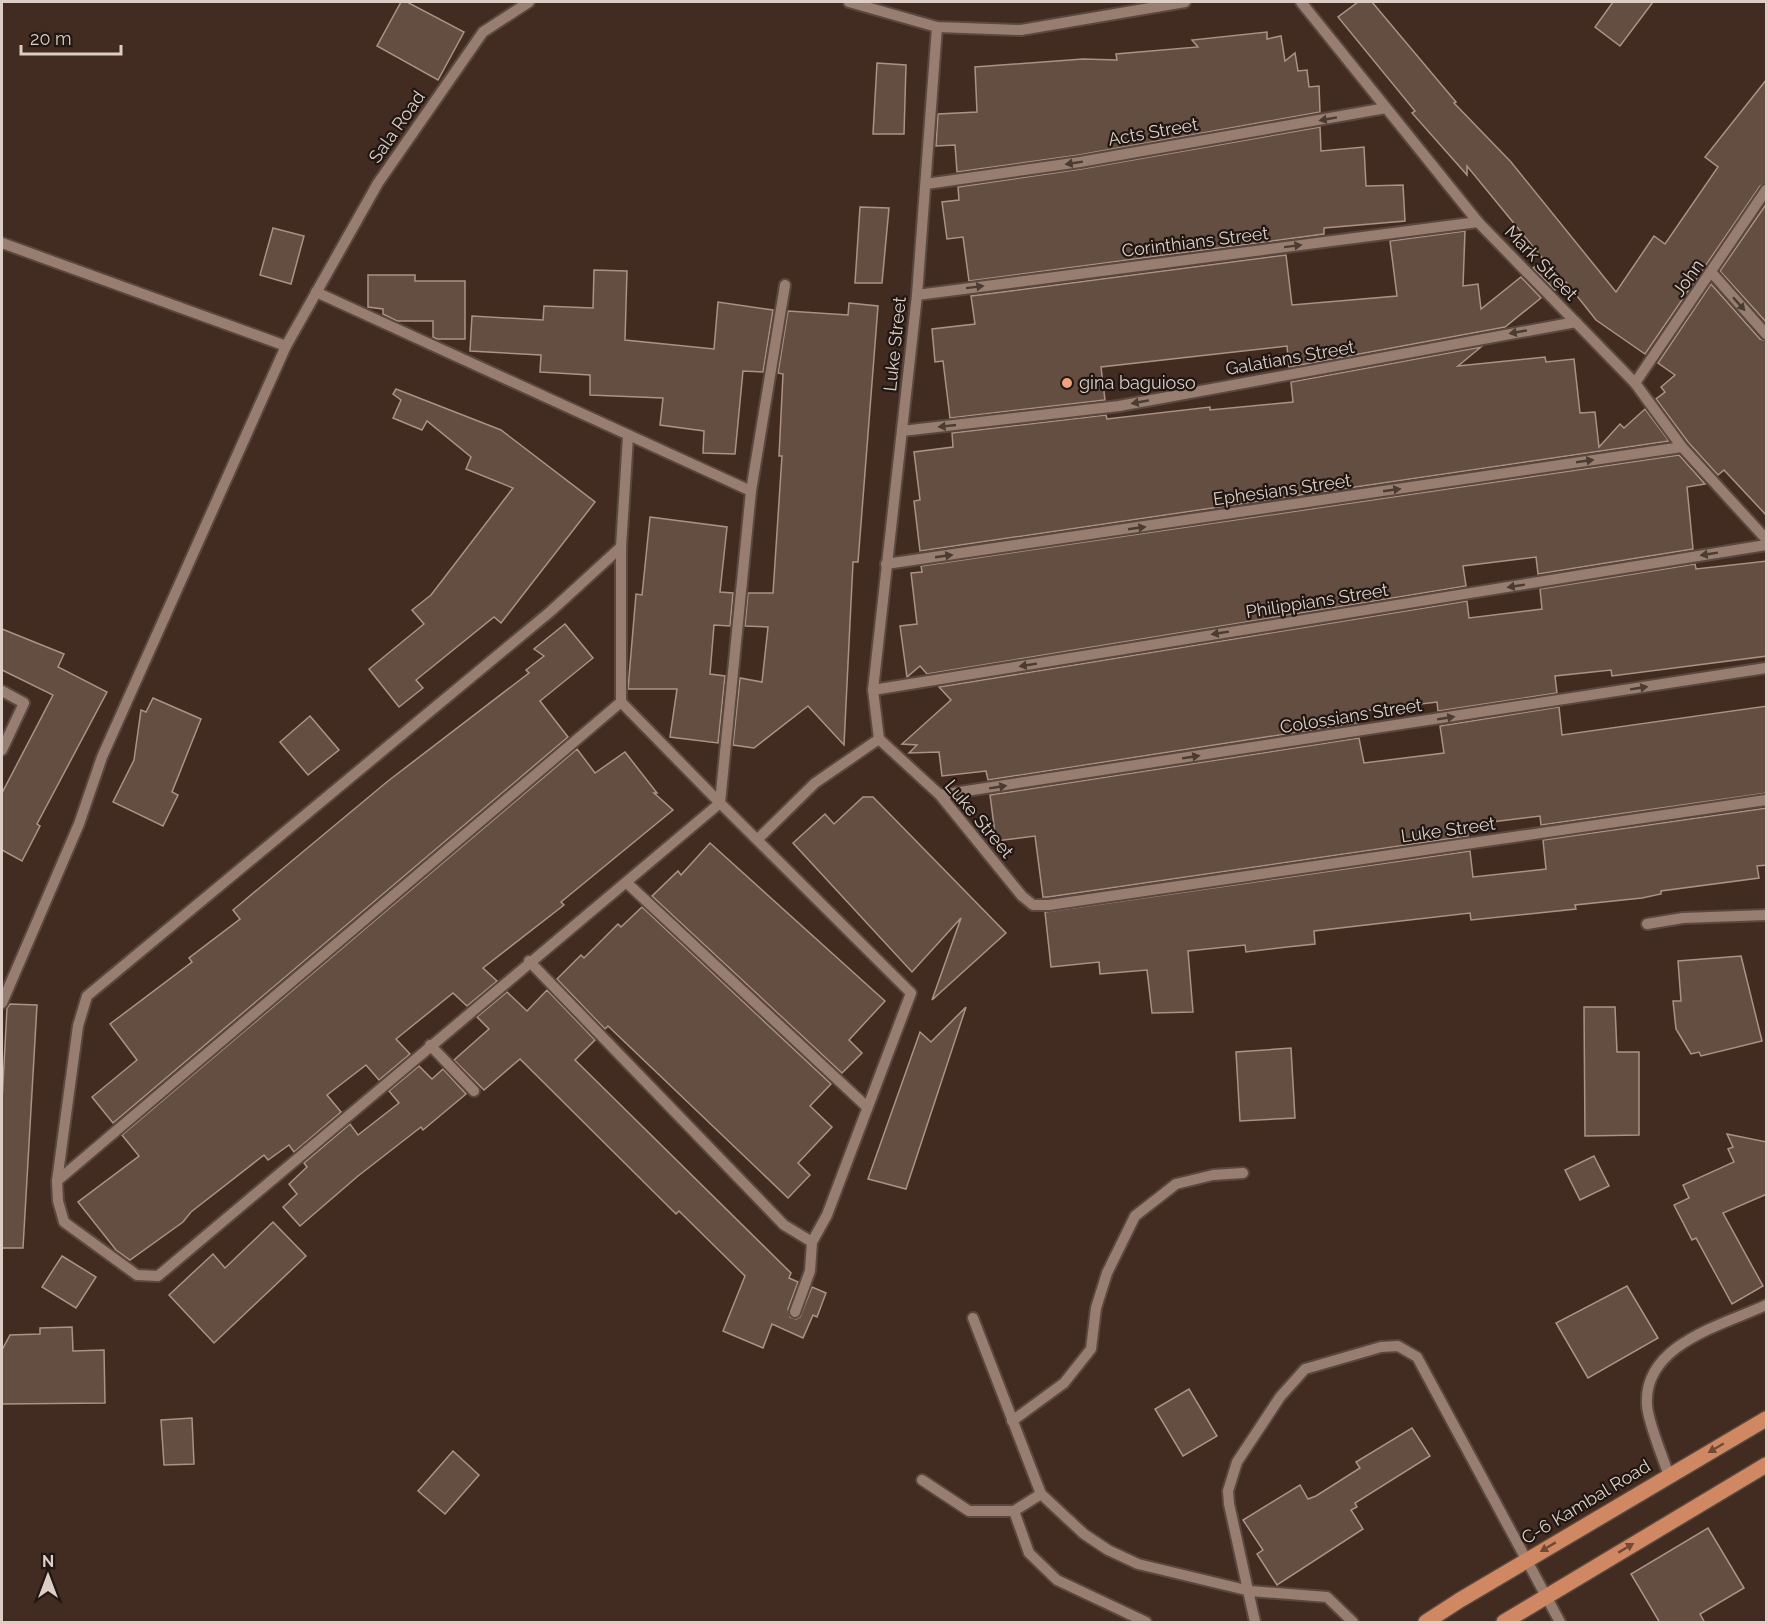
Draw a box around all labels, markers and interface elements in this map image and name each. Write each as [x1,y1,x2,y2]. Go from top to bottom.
scale bar [21,18,122,56]
text: 20 m [30,28,72,49]
street label: Sala Road [364,87,429,167]
street label: Acts Street [1106,113,1200,150]
one-way arrow [1318,114,1337,123]
one-way arrow [1064,158,1083,167]
street label: Mark Street [1501,221,1582,304]
street label: Corinthians Street [1120,222,1269,261]
one-way arrow [1284,241,1303,250]
street label: John [1667,255,1708,300]
one-way arrow [966,282,985,292]
street label: Luke Street [879,295,910,392]
one-way arrow [1732,296,1745,311]
one-way arrow [1508,328,1527,337]
street label: Galatians Street [1224,336,1356,379]
place label: gina baguioso [1079,372,1196,393]
marker: gina baguioso [1060,376,1074,390]
one-way arrow [1131,398,1150,407]
one-way arrow [937,421,956,430]
one-way arrow [1576,457,1595,466]
street label: Ephesians Street [1212,469,1352,510]
one-way arrow [1383,485,1402,494]
one-way arrow [1128,523,1147,532]
one-way arrow [1699,550,1718,559]
one-way arrow [935,551,954,560]
street label: Philippians Street [1244,579,1390,622]
one-way arrow [1507,581,1526,590]
one-way arrow [1210,629,1229,638]
one-way arrow [1018,660,1037,669]
one-way arrow [1629,683,1648,692]
street label: Colossians Street [1278,694,1423,737]
one-way arrow [1436,713,1455,722]
one-way arrow [1181,752,1200,761]
street label: Luke Street [941,775,1018,862]
one-way arrow [989,782,1008,791]
street label: Luke Street [1399,812,1497,847]
one-way arrow [1708,1443,1724,1454]
street label: C-6 Kambal Road [1518,1455,1654,1548]
one-way arrow [1540,1542,1556,1553]
one-way arrow [1618,1543,1635,1553]
north arrow [18,1546,78,1606]
text: N [42,1552,54,1571]

